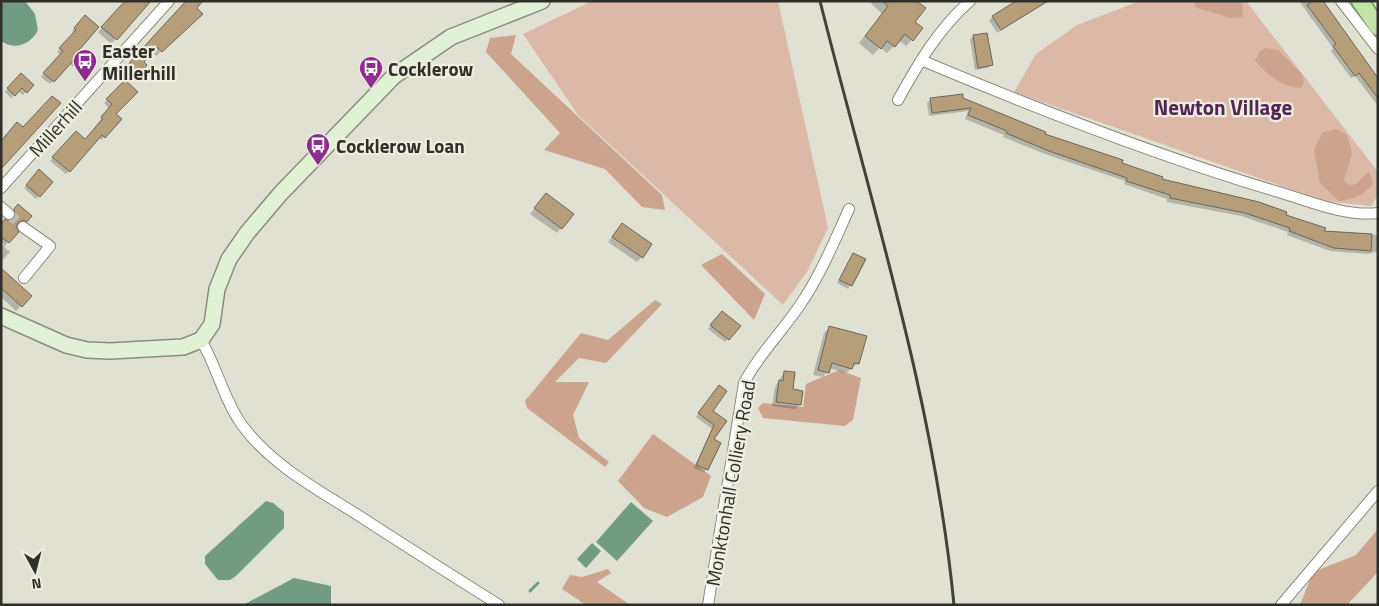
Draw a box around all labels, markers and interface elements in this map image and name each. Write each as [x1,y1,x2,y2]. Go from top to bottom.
place label: Easter Millerhill [102,36,176,87]
bus stop icon: Easter Millerhill [72,48,98,82]
place label: Cocklerow [388,54,474,83]
bus stop icon: Cocklerow [358,55,384,89]
district label: Newton Village [1154,91,1292,123]
street label: Millerhill [21,93,89,163]
place label: Cocklerow Loan [336,131,465,160]
bus stop icon: Cocklerow Loan [305,132,331,166]
street label: Monktonhall Colliery Road [698,378,762,588]
north arrow [10,546,60,596]
text: N [31,573,43,595]

